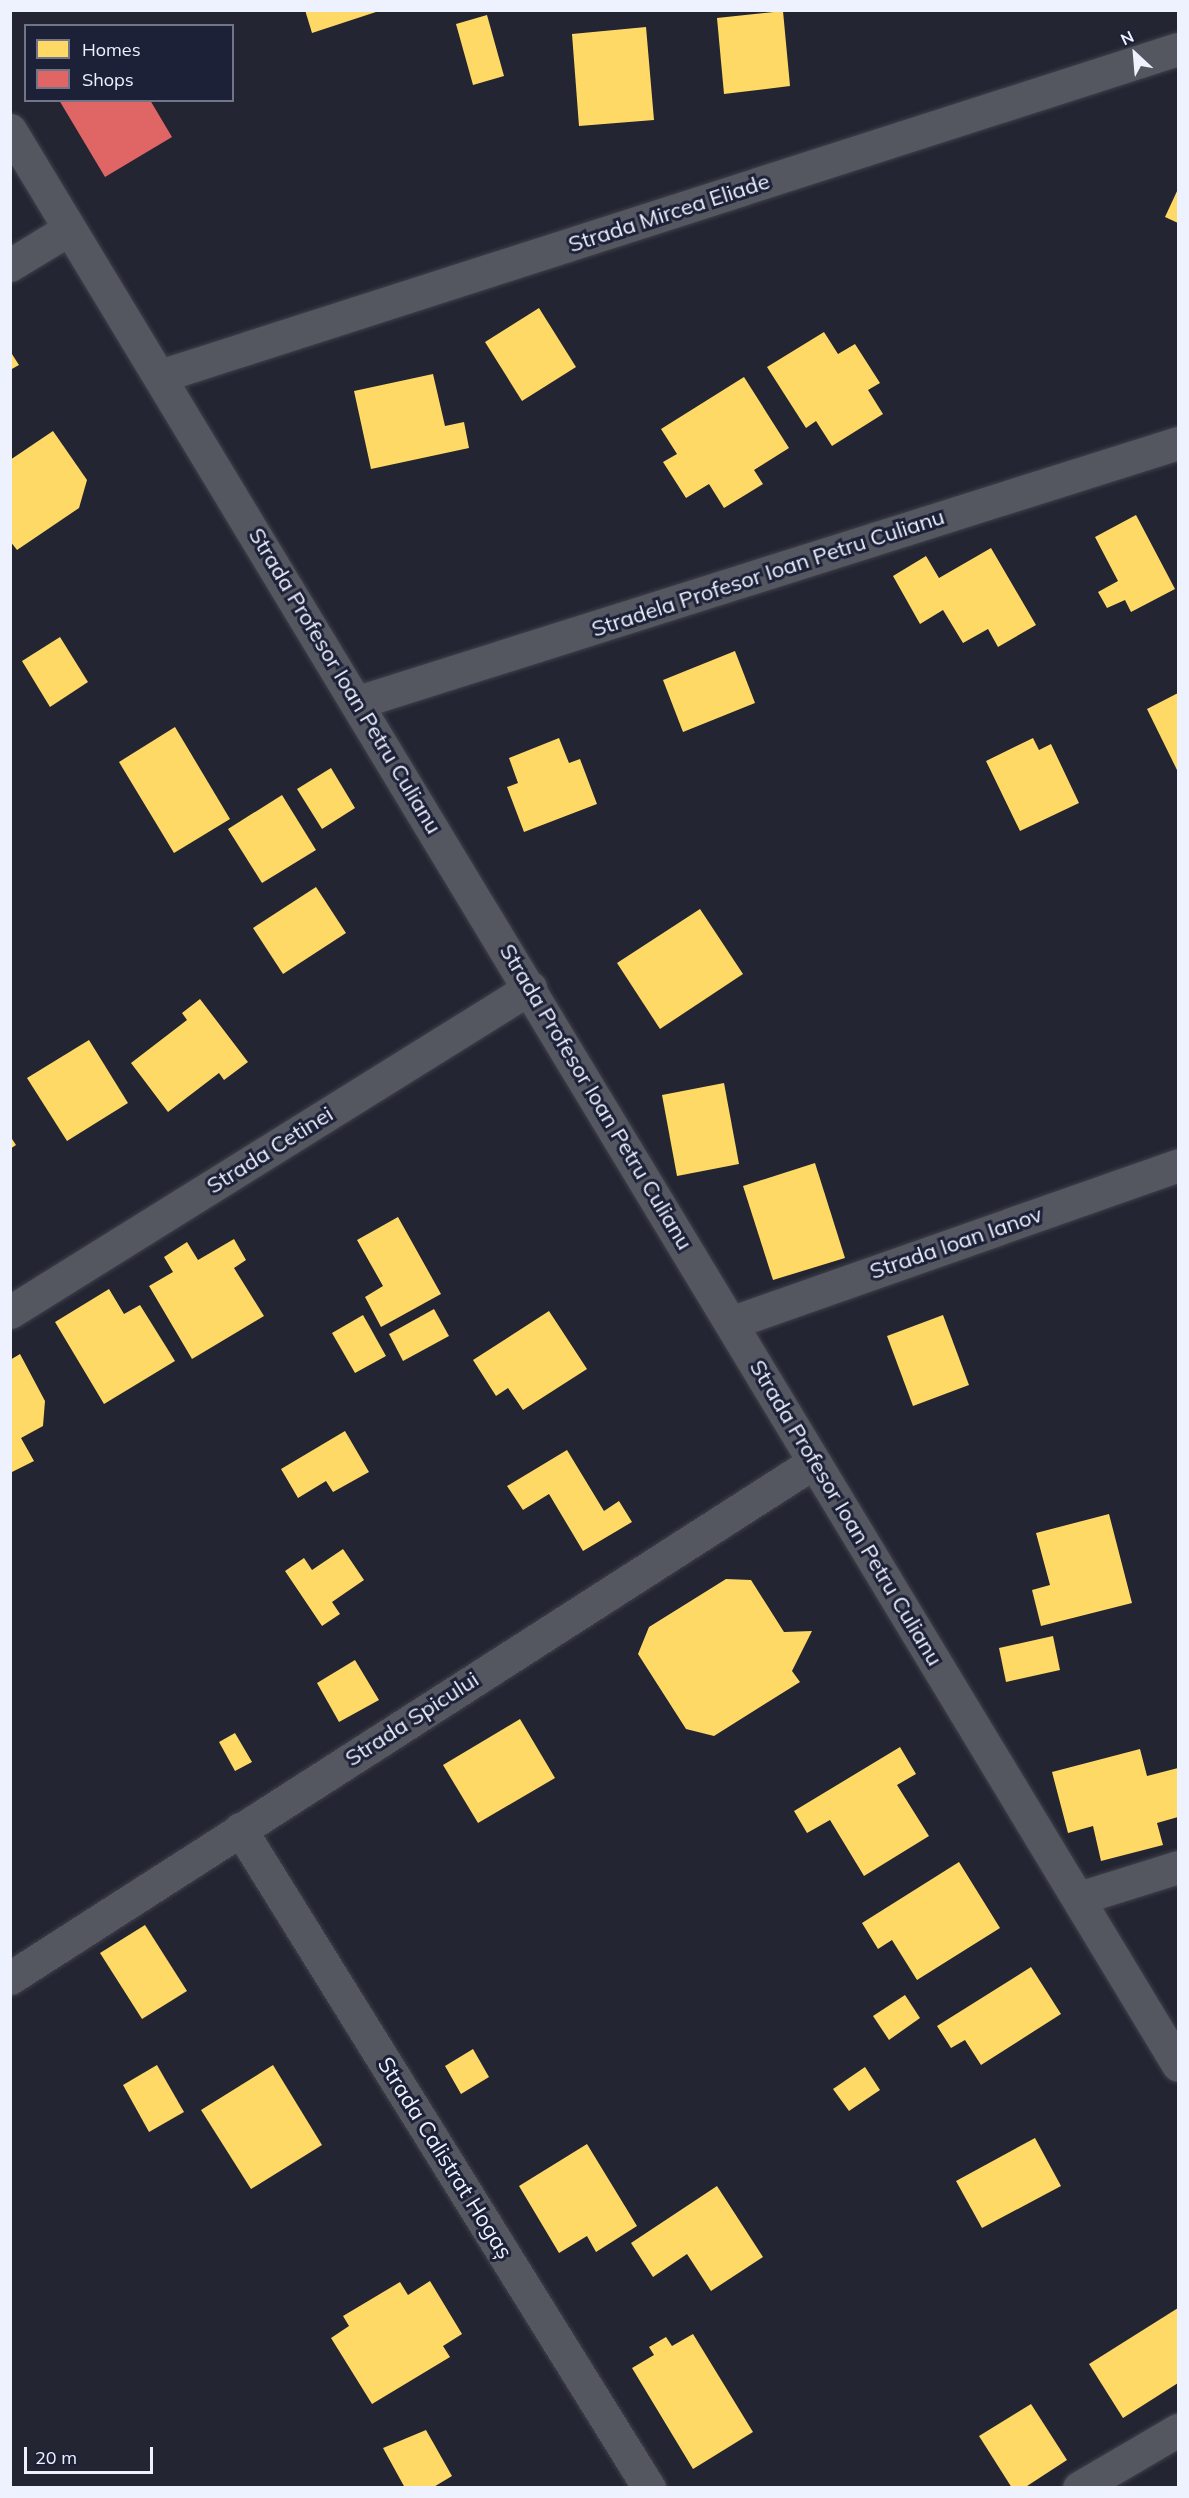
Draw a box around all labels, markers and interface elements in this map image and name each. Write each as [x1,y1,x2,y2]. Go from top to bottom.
legend [24,24,234,102]
north arrow [1105,24,1165,84]
text: N [1117,26,1137,49]
text: Homes [82,38,141,61]
text: Shops [82,68,134,91]
street label: Strada Mircea Eliade [565,168,773,258]
street label: Stradela Profesor Ioan Petru Culianu [588,503,948,643]
street label: Strada Profesor Ioan Petru Culianu [243,523,447,839]
street label: Strada Profesor Ioan Petru Culianu [494,939,698,1255]
street label: Strada Cetinei [202,1101,338,1199]
street label: Strada Ioan Ianov [866,1201,1046,1285]
street label: Strada Profesor Ioan Petru Culianu [744,1355,948,1671]
street label: Strada Spicului [340,1666,484,1772]
street label: Strada Calistrat Hogaș [372,2052,518,2264]
scale bar [27,2435,156,2473]
text: 20 m [35,2446,77,2469]

